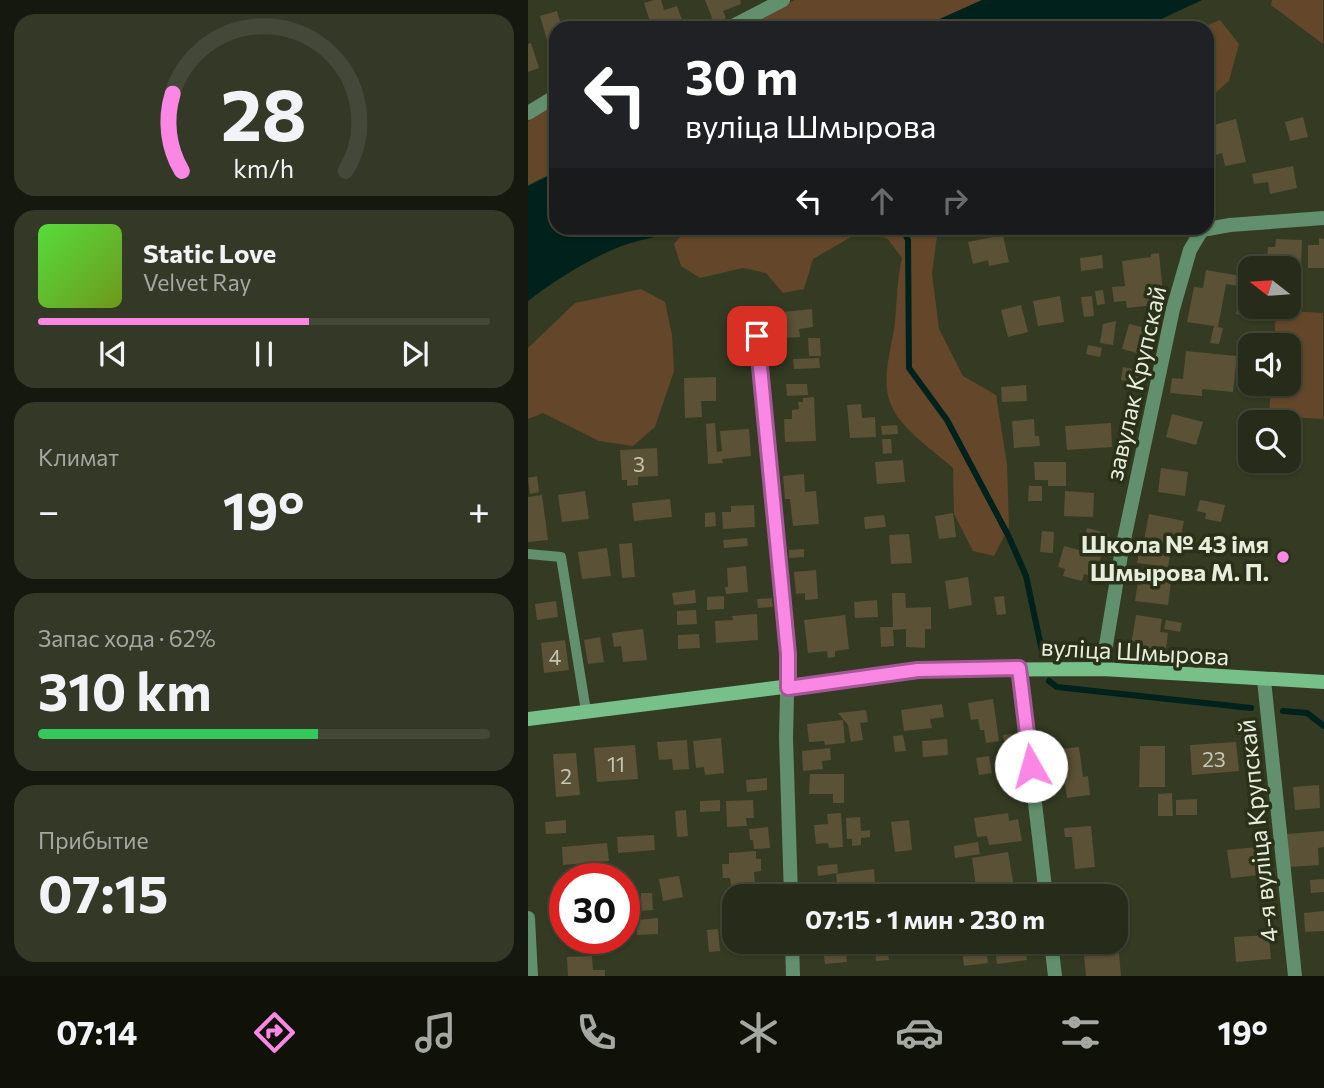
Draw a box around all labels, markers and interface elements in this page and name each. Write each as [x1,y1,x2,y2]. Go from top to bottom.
text: 30 m [685,45,798,105]
icon: left [570,49,661,140]
text: 28 [221,67,307,156]
text: вуліца Шмырова [685,105,936,145]
text: km/h [234,153,294,183]
icon: left [790,182,828,220]
icon: ahead [863,182,901,220]
icon: right [936,182,974,220]
text: Static Love [143,237,276,268]
north arrow [1238,256,1302,318]
map controls [1238,256,1301,473]
text: Velvet Ray [143,268,251,296]
street label: завулак Крупскай [1098,283,1172,483]
pin [727,306,787,366]
icon: arrive [738,317,776,355]
button: sound [1238,333,1301,396]
icon: previous [94,335,132,373]
icon: pause [245,335,283,373]
icon: next [396,335,434,373]
button: search [1238,410,1301,473]
text: Климат [38,443,119,471]
house number: 3 [633,451,645,476]
text: 19° [223,477,304,541]
text: − [38,486,60,533]
text: + [468,486,490,533]
place label: Школа № 43 імя Шмырова М. П. [1081,529,1269,586]
marker: Школа № 43 імя Шмырова М. П. [1275,549,1291,565]
text: Запас хода · 62% [38,624,216,652]
street label: вуліца Шмырова [1040,632,1230,670]
house number: 4 [549,644,562,669]
text: 310 km [38,658,212,722]
street label: 4-я вуліца Крупскай [1231,718,1283,944]
position arrow [994,729,1068,803]
house number: 23 [1202,746,1226,771]
house number: 11 [607,751,625,776]
house number: 2 [560,763,572,788]
text: Прибытие [38,826,149,854]
text: 07:15 [38,860,168,924]
speed limit sign: 30 [549,863,640,954]
text: 07:15 · 1 мин · 230 m [805,903,1045,934]
icon: directions [250,1008,299,1057]
icon: music [411,1008,460,1057]
icon: phone [572,1008,621,1057]
icon: climate [734,1008,783,1057]
icon: car [895,1008,944,1057]
icon: filters [1056,1008,1105,1057]
text: 07:14 [56,1012,137,1052]
text: 19° [1218,1012,1268,1052]

